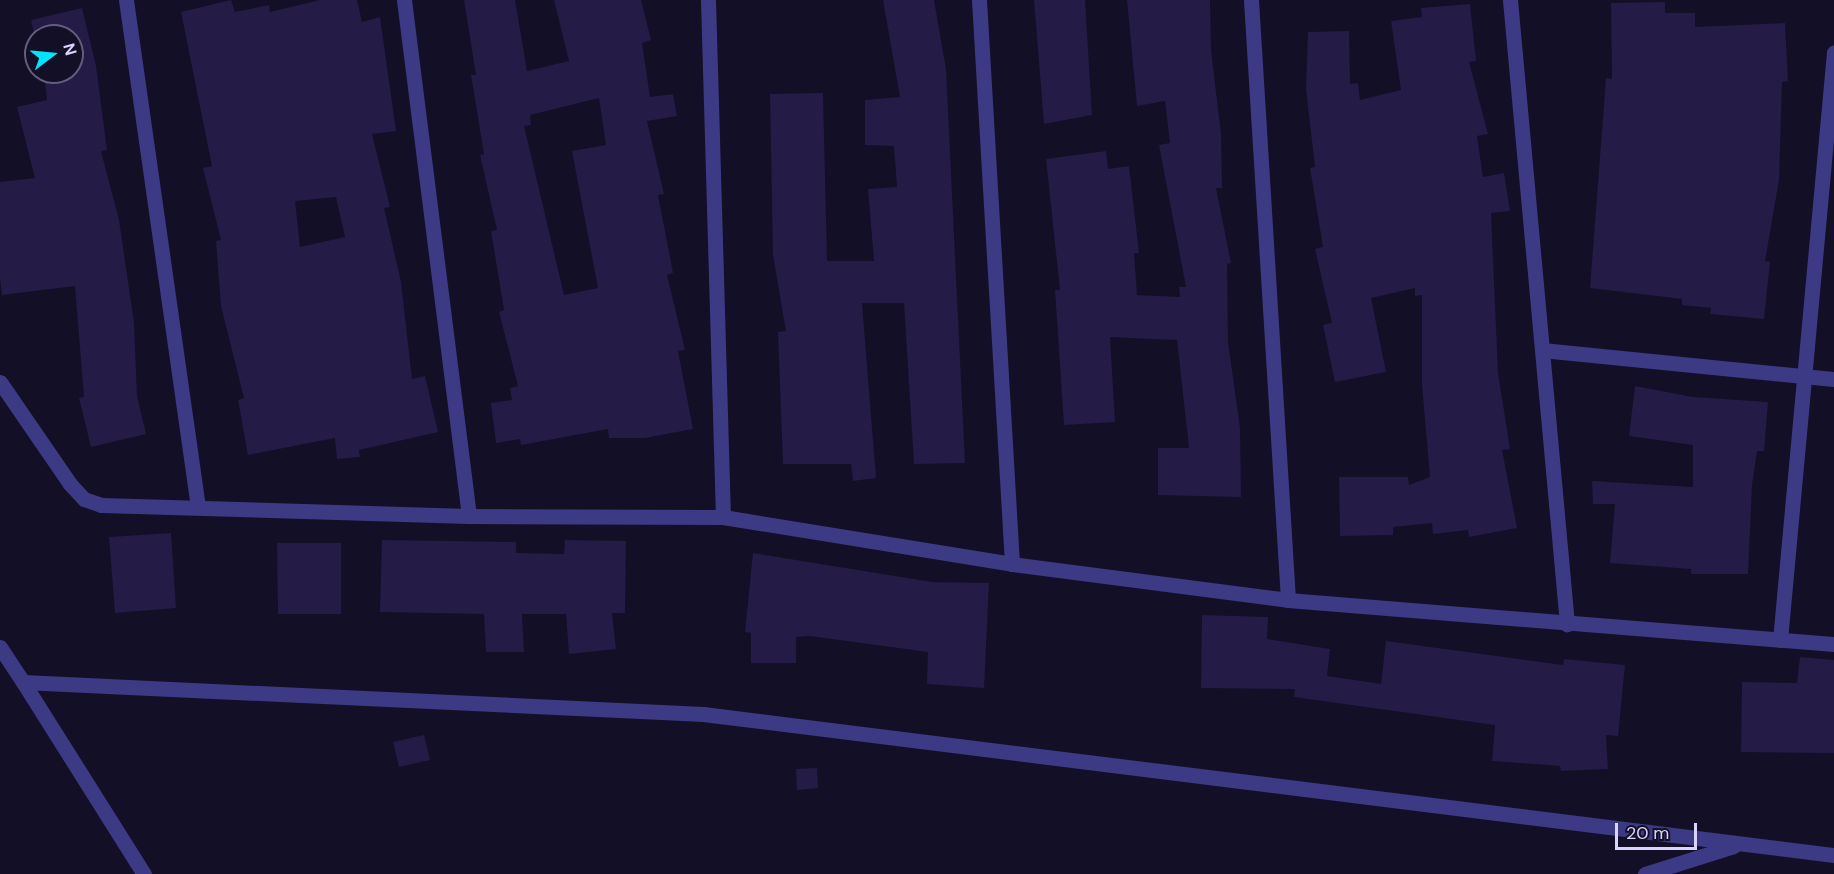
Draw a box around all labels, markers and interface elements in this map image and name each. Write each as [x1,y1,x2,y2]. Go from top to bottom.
north arrow [24,24,84,84]
text: N [58,41,82,58]
scale bar [1618,811,1700,849]
text: 20 m [1626,821,1669,845]

